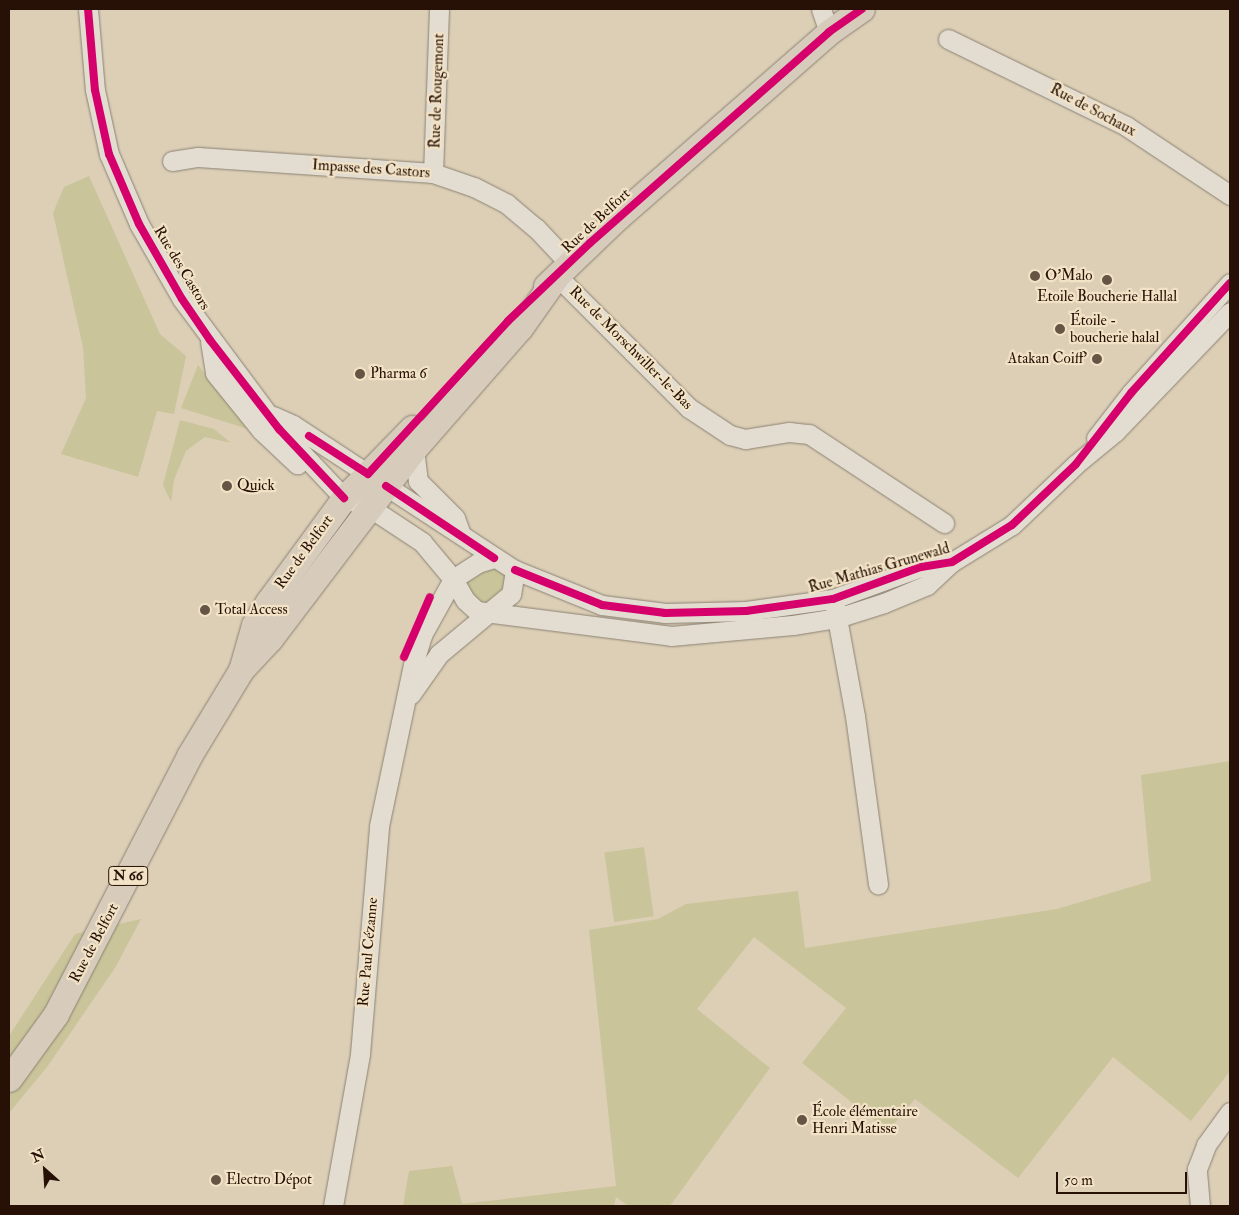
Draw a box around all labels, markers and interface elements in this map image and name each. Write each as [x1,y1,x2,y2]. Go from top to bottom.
street label: Rue de Rougemont [426,33,448,149]
street label: Rue de Sochaux [1047,80,1139,140]
street label: Impasse des Castors [311,156,431,182]
street label: Rue de Belfort [558,185,634,257]
street label: Rue des Castors [150,223,214,313]
place label: O'Malo [1045,267,1093,285]
marker: O'Malo [1029,270,1041,282]
marker: Etoile Boucherie Hallal [1101,274,1113,286]
street label: Rue de Morschwiller-le-Bas [566,283,696,413]
place label: Etoile Boucherie Hallal [1037,288,1177,306]
place label: Étoile - boucherie halal [1070,311,1159,346]
marker: Étoile - boucherie halal [1054,323,1066,335]
place label: Atakan Coiff' [1008,350,1087,368]
marker: Atakan Coiff' [1091,353,1103,365]
place label: Pharma 6 [370,365,427,383]
marker: Pharma 6 [354,368,366,380]
place label: Quick [237,477,275,495]
marker: Quick [221,480,233,492]
street label: Rue de Belfort [271,512,337,592]
street label: Rue Mathias Grunewald [806,539,952,597]
place label: Total Access [215,601,288,619]
marker: Total Access [199,604,211,616]
road number: N 66 [108,864,148,888]
street label: Rue Paul Cézanne [354,897,382,1007]
street label: Rue de Belfort [66,900,122,986]
place label: École élémentaire Henri Matisse [812,1102,918,1137]
marker: École élémentaire Henri Matisse [796,1114,808,1126]
north arrow [20,1145,70,1195]
text: N [29,1146,48,1166]
scale bar [1059,1162,1190,1194]
place label: Electro Dépot [226,1171,312,1189]
text: 50 m [1064,1171,1093,1190]
marker: Electro Dépot [210,1174,222,1186]

